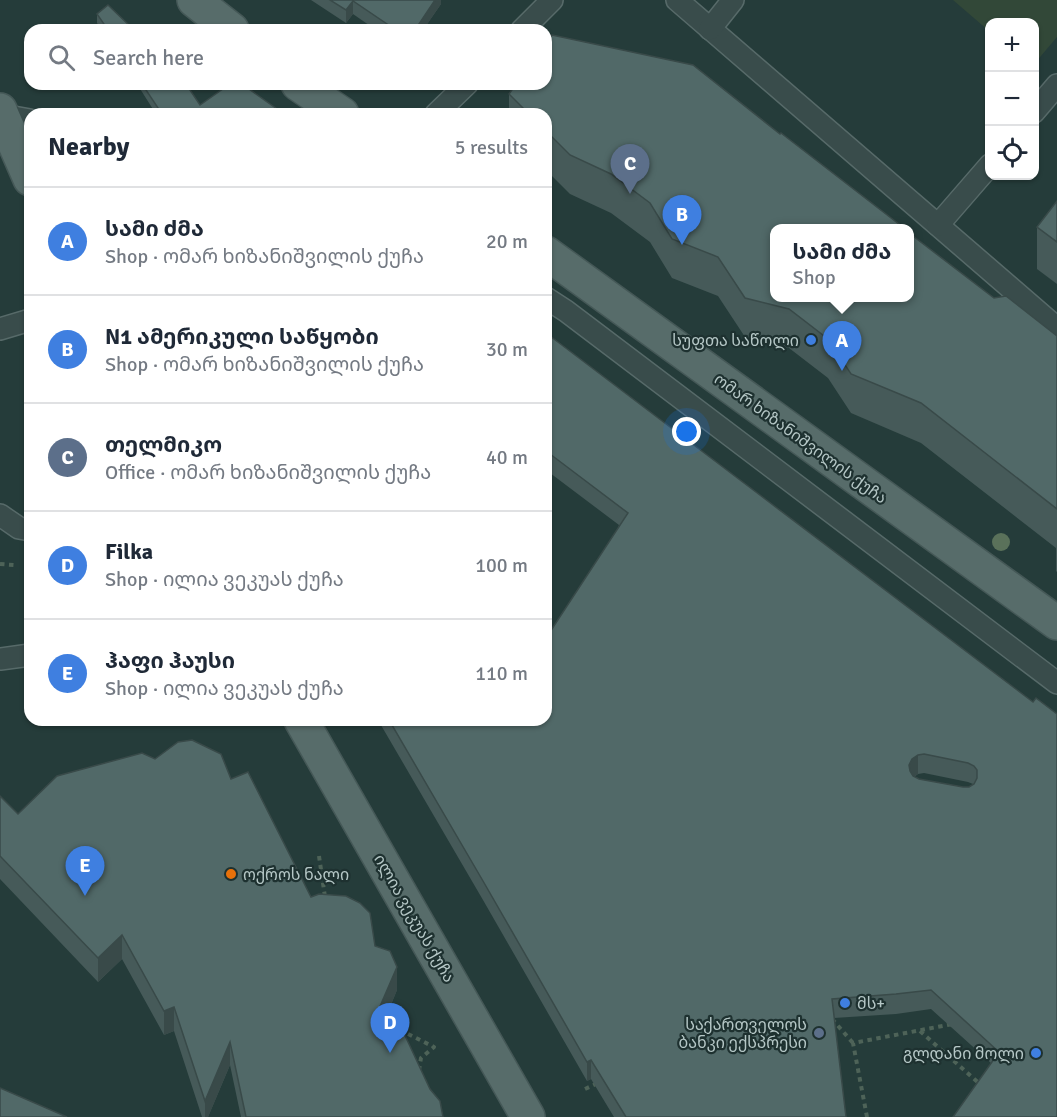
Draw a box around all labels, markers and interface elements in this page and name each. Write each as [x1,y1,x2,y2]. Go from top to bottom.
map controls [985,18,1039,180]
button: + [985,18,1039,72]
search box [24,24,552,90]
icon: search [45,41,78,74]
text: Search here [93,44,204,71]
button: − [985,72,1039,126]
button: locate [985,126,1039,180]
text: Nearby [48,131,129,163]
text: 5 results [455,135,528,160]
pin: C [610,144,650,194]
pin: B [662,196,702,245]
text: სამი ძმა [105,215,204,242]
popup [770,224,914,302]
text: A [61,229,74,254]
text: 20 m [486,229,528,254]
text: სამი ძმა [793,238,891,265]
text: Shop · ომარ ხიზანიშვილის ქუჩა [105,244,424,269]
text: Shop [793,265,836,290]
pin: A [822,322,862,371]
text: N1 ამერიკული საწყობი [105,323,379,350]
place label: სუფთა საწოლი [672,331,799,351]
marker: სუფთა საწოლი [804,333,818,347]
text: B [61,337,74,362]
text: 30 m [486,337,528,362]
text: Shop · ომარ ხიზანიშვილის ქუჩა [105,352,424,377]
street label: ომარ ხიზანიშვილის ქუჩა [710,369,891,508]
your location [672,417,701,446]
text: თელმიკო [105,431,222,458]
text: C [61,445,74,470]
text: 40 m [486,445,528,470]
text: Office · ომარ ხიზანიშვილის ქუჩა [105,460,431,485]
text: Filka [105,538,153,565]
text: D [61,553,74,578]
text: 100 m [475,553,528,578]
text: Shop · ილია ვეკუას ქუჩა [105,567,344,592]
text: ჰაფი ჰაუსი [105,647,235,674]
text: E [62,661,73,686]
text: 110 m [475,661,528,686]
text: Shop · ილია ვეკუას ქუჩა [105,676,344,701]
pin: E [66,846,104,896]
street label: ილია ვეკუას ქუჩა [369,851,459,986]
place label: ოქროს ნალი [243,865,349,885]
marker: ოქროს ნალი [224,867,238,881]
place label: მს+ [857,994,885,1014]
marker: მს+ [838,996,852,1010]
pin: D [370,1004,410,1053]
place label: საქართველოს ბანკი ექსპრესი [679,1015,807,1053]
marker: საქართველოს ბანკი ექსპრესი [812,1026,826,1040]
place label: გლდანი მოლი [903,1044,1024,1064]
marker: გლდანი მოლი [1029,1046,1043,1060]

